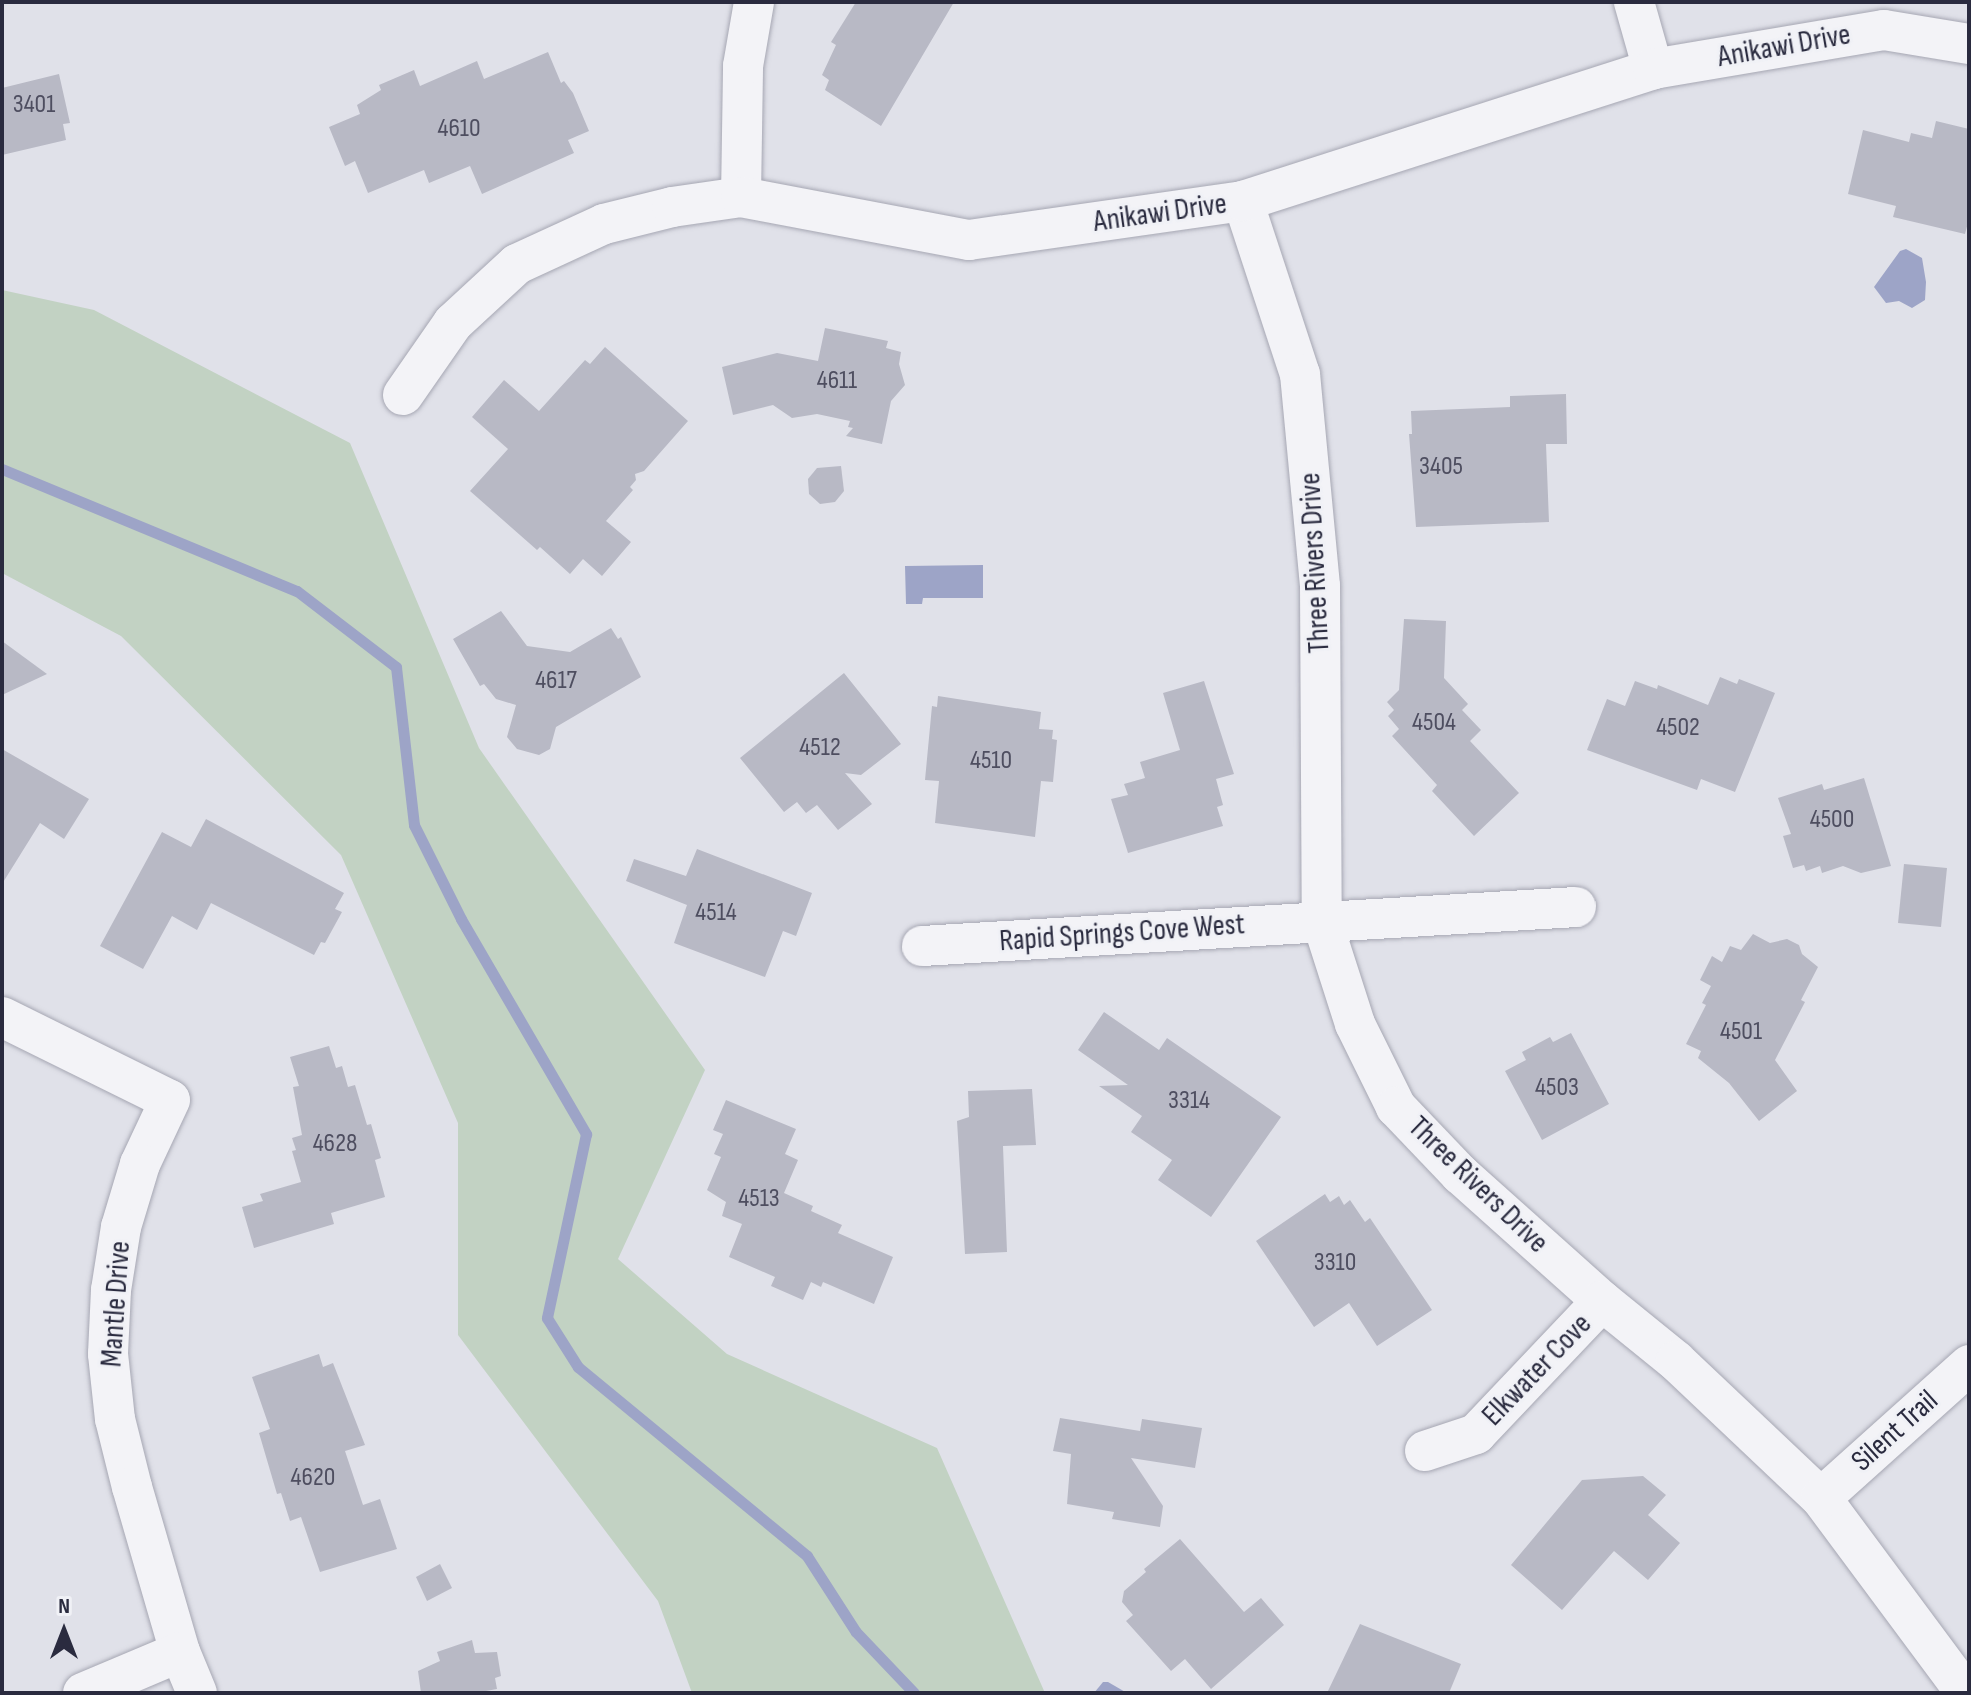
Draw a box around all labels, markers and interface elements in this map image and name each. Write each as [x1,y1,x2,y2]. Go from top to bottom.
street label: Anikawi Drive [1715,17,1853,75]
house number: 3401 [13,89,55,121]
house number: 4610 [438,113,480,145]
street label: Anikawi Drive [1091,186,1229,240]
house number: 4611 [817,365,857,397]
house number: 3405 [1419,451,1463,483]
street label: Three Rivers Drive [1292,472,1338,654]
house number: 4617 [535,665,577,697]
house number: 4504 [1412,707,1456,739]
house number: 4502 [1656,712,1700,744]
house number: 4512 [799,732,841,764]
house number: 4510 [970,745,1012,777]
house number: 4500 [1810,804,1854,836]
house number: 4514 [695,897,737,929]
street label: Rapid Springs Cove West [998,906,1246,960]
house number: 4501 [1720,1016,1762,1048]
house number: 4503 [1535,1072,1579,1104]
house number: 3314 [1168,1085,1210,1117]
street label: Three Rivers Drive [1400,1109,1556,1261]
house number: 4628 [313,1128,357,1160]
house number: 4513 [738,1183,780,1215]
street label: Mantle Drive [94,1240,138,1368]
house number: 3310 [1314,1247,1356,1279]
street label: Elkwater Cove [1475,1307,1599,1433]
street label: Silent Trail [1844,1383,1946,1479]
house number: 4620 [291,1462,335,1494]
north arrow [24,1591,104,1671]
text: N [58,1593,70,1620]

